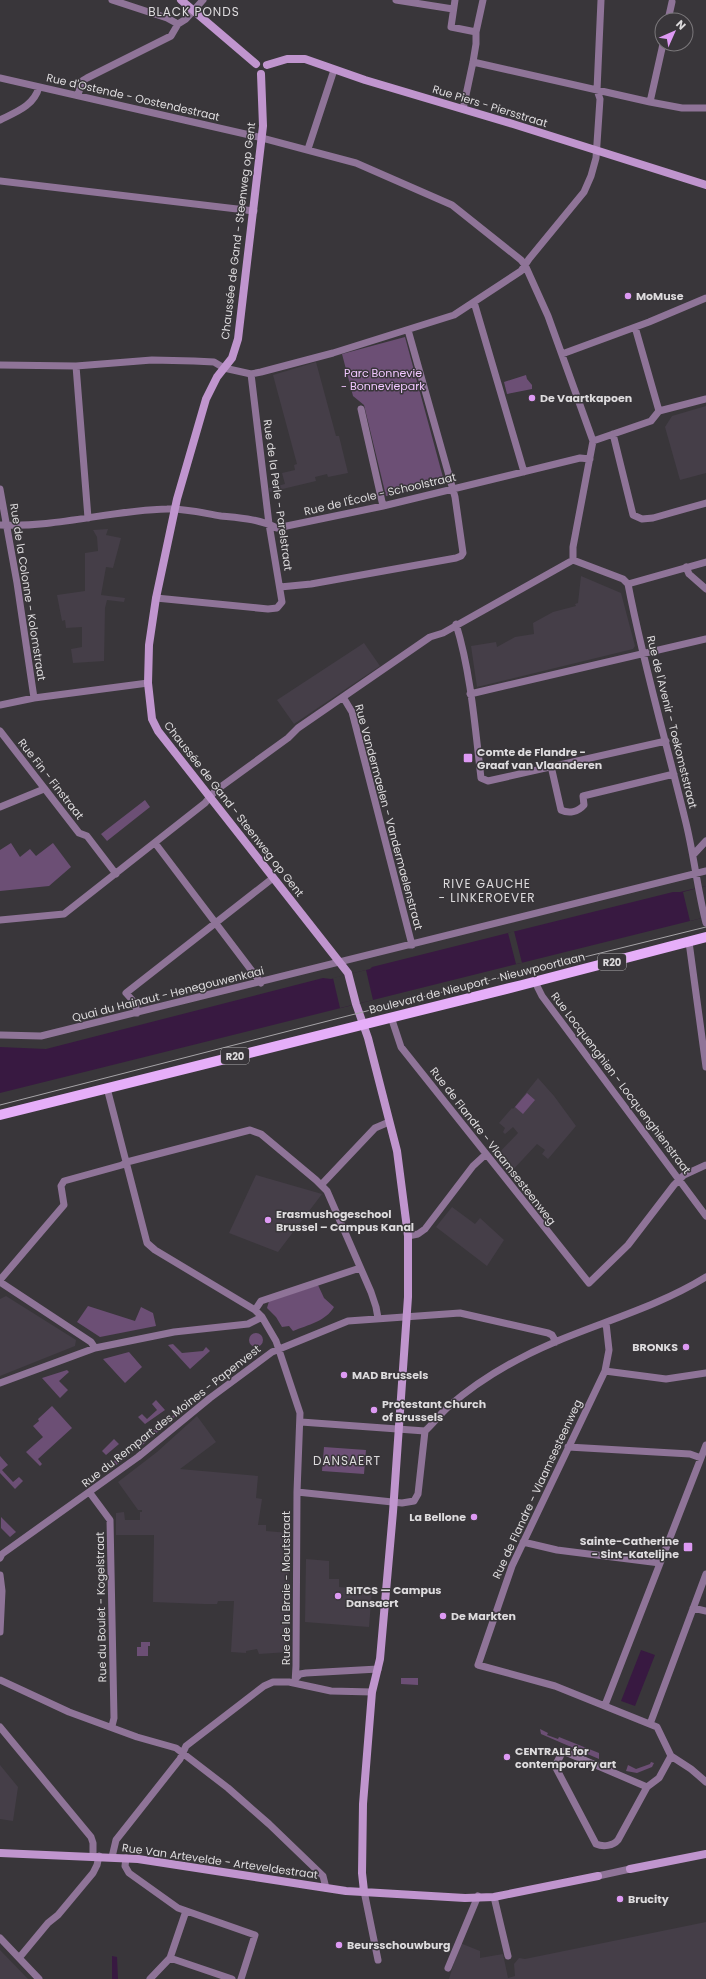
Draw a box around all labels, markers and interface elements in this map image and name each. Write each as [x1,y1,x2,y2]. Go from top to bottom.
district label: BLACK PONDS [148,3,240,20]
north arrow [654,12,694,52]
text: N [672,16,690,34]
street label: Rue d'Ostende - Oostendestraat [45,69,221,125]
street label: Rue Piers - Piersstraat [430,81,550,131]
street label: Chaussée de Gand - Steenweg op Gent [217,121,259,341]
place label: MoMuse [636,288,684,304]
marker: MoMuse [623,291,633,301]
park label: Parc Bonnevie - Bonneviepark [341,365,425,394]
place label: De Vaartkapoen [540,390,632,406]
marker: De Vaartkapoen [527,393,537,403]
street label: Rue de la Perle - Parelstraat [259,418,297,572]
street label: Rue de l'École - Schoolstraat [302,469,458,519]
street label: Rue de la Colonne - Kolomstraat [6,502,50,682]
street label: Rue de l'Avenir - Toekomststraat [643,634,701,810]
street label: Rue Vandermaelen - Vandermaelenstraat [351,702,427,932]
street label: Chaussée de Gand - Steenweg op Gent [160,718,308,900]
street label: Rue Fin - Finstraat [14,735,88,823]
place label: Comte de Flandre - Graaf van Vlaanderen [477,744,602,773]
marker: Comte de Flandre - Graaf van Vlaanderen [462,752,474,764]
district label: RIVE GAUCHE - LINKEROEVER [438,875,536,906]
street label: Boulevard de Nieuport - Nieuwpoortlaan [367,948,587,1018]
road number: R20 [598,954,626,970]
street label: Quai du Hainaut - Henegouwenkaai [70,962,266,1026]
street label: Rue Locquenghien - Locquenghienstraat [547,989,695,1177]
road number: R20 [221,1048,249,1064]
street label: Rue de Flandre - Vlaamsesteenweg [426,1064,560,1228]
place label: Erasmushogeschool Brussel – Campus Kanal [276,1206,414,1235]
marker: Erasmushogeschool Brussel – Campus Kanal [263,1215,273,1225]
place label: BRONKS [632,1339,678,1355]
street label: Rue du Rempart des Moines - Papenvest [78,1341,264,1491]
marker: BRONKS [681,1342,691,1352]
place label: MAD Brussels [352,1367,428,1383]
marker: MAD Brussels [339,1370,349,1380]
place label: Protestant Church of Brussels [382,1396,486,1425]
street label: Rue de Flandre - Vlaamsesteenweg [488,1397,586,1581]
marker: Protestant Church of Brussels [369,1405,379,1415]
district label: DANSAERT [313,1452,381,1469]
place label: La Bellone [409,1509,466,1525]
street label: Rue de la Braie - Moutstraat [278,1511,294,1665]
marker: La Bellone [469,1512,479,1522]
street label: Rue du Boulet - Kogelstraat [92,1532,110,1682]
place label: Sainte-Catherine - Sint-Katelijne [580,1533,679,1562]
marker: Sainte-Catherine - Sint-Katelijne [682,1541,694,1553]
place label: RITCS — Campus Dansaert [346,1582,441,1611]
marker: RITCS — Campus Dansaert [333,1591,343,1601]
place label: De Markten [451,1608,516,1624]
marker: De Markten [438,1611,448,1621]
place label: CENTRALE for contemporary art [515,1743,617,1772]
marker: CENTRALE for contemporary art [502,1752,512,1762]
street label: Rue Van Artevelde - Arteveldestraat [121,1839,319,1883]
place label: Brucity [628,1891,669,1907]
marker: Brucity [615,1894,625,1904]
place label: Beursschouwburg [347,1937,451,1953]
marker: Beursschouwburg [334,1940,344,1950]

